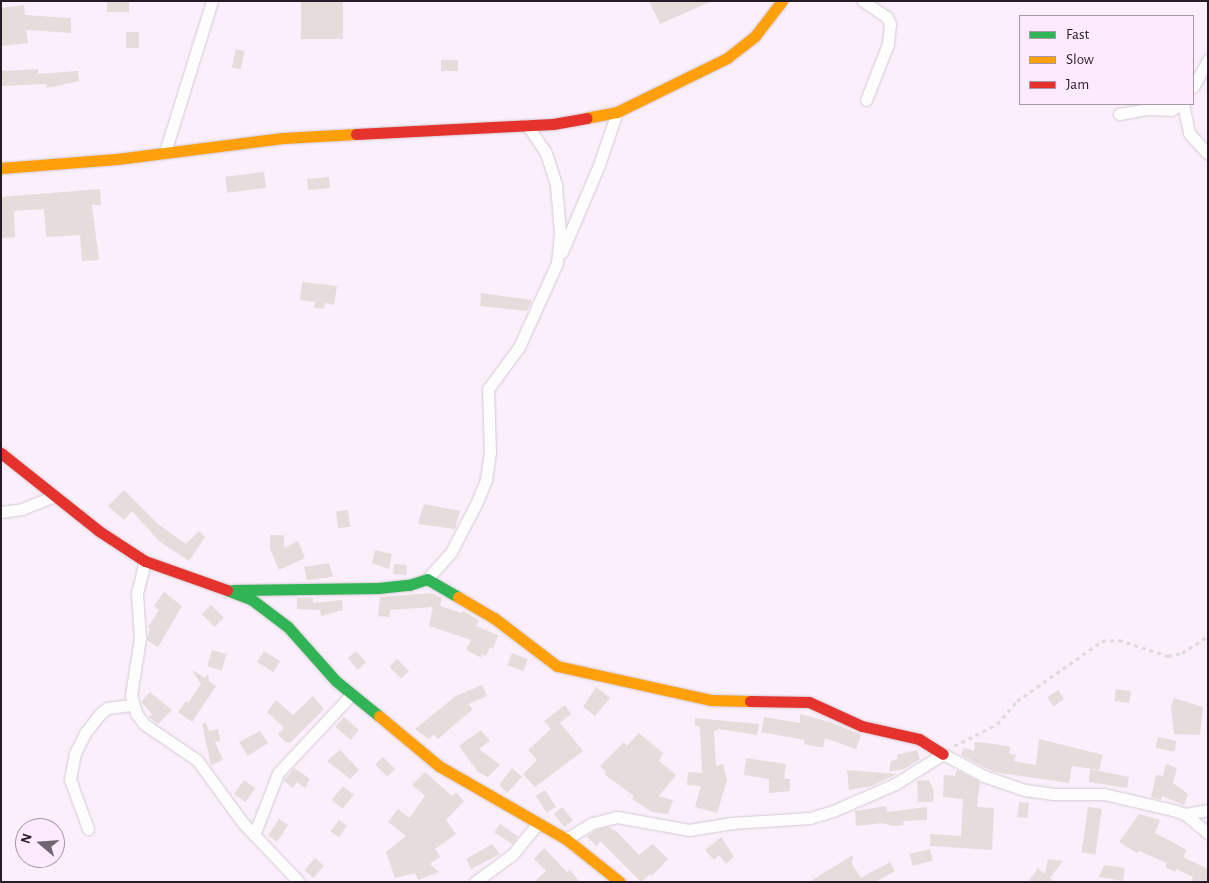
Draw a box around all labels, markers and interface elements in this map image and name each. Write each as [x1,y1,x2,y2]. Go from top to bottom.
legend [1019,15,1194,105]
text: Fast [1066,27,1089,42]
text: Slow [1066,52,1094,67]
text: Jam [1066,77,1089,92]
north arrow [15,818,65,868]
text: N [19,832,35,845]

